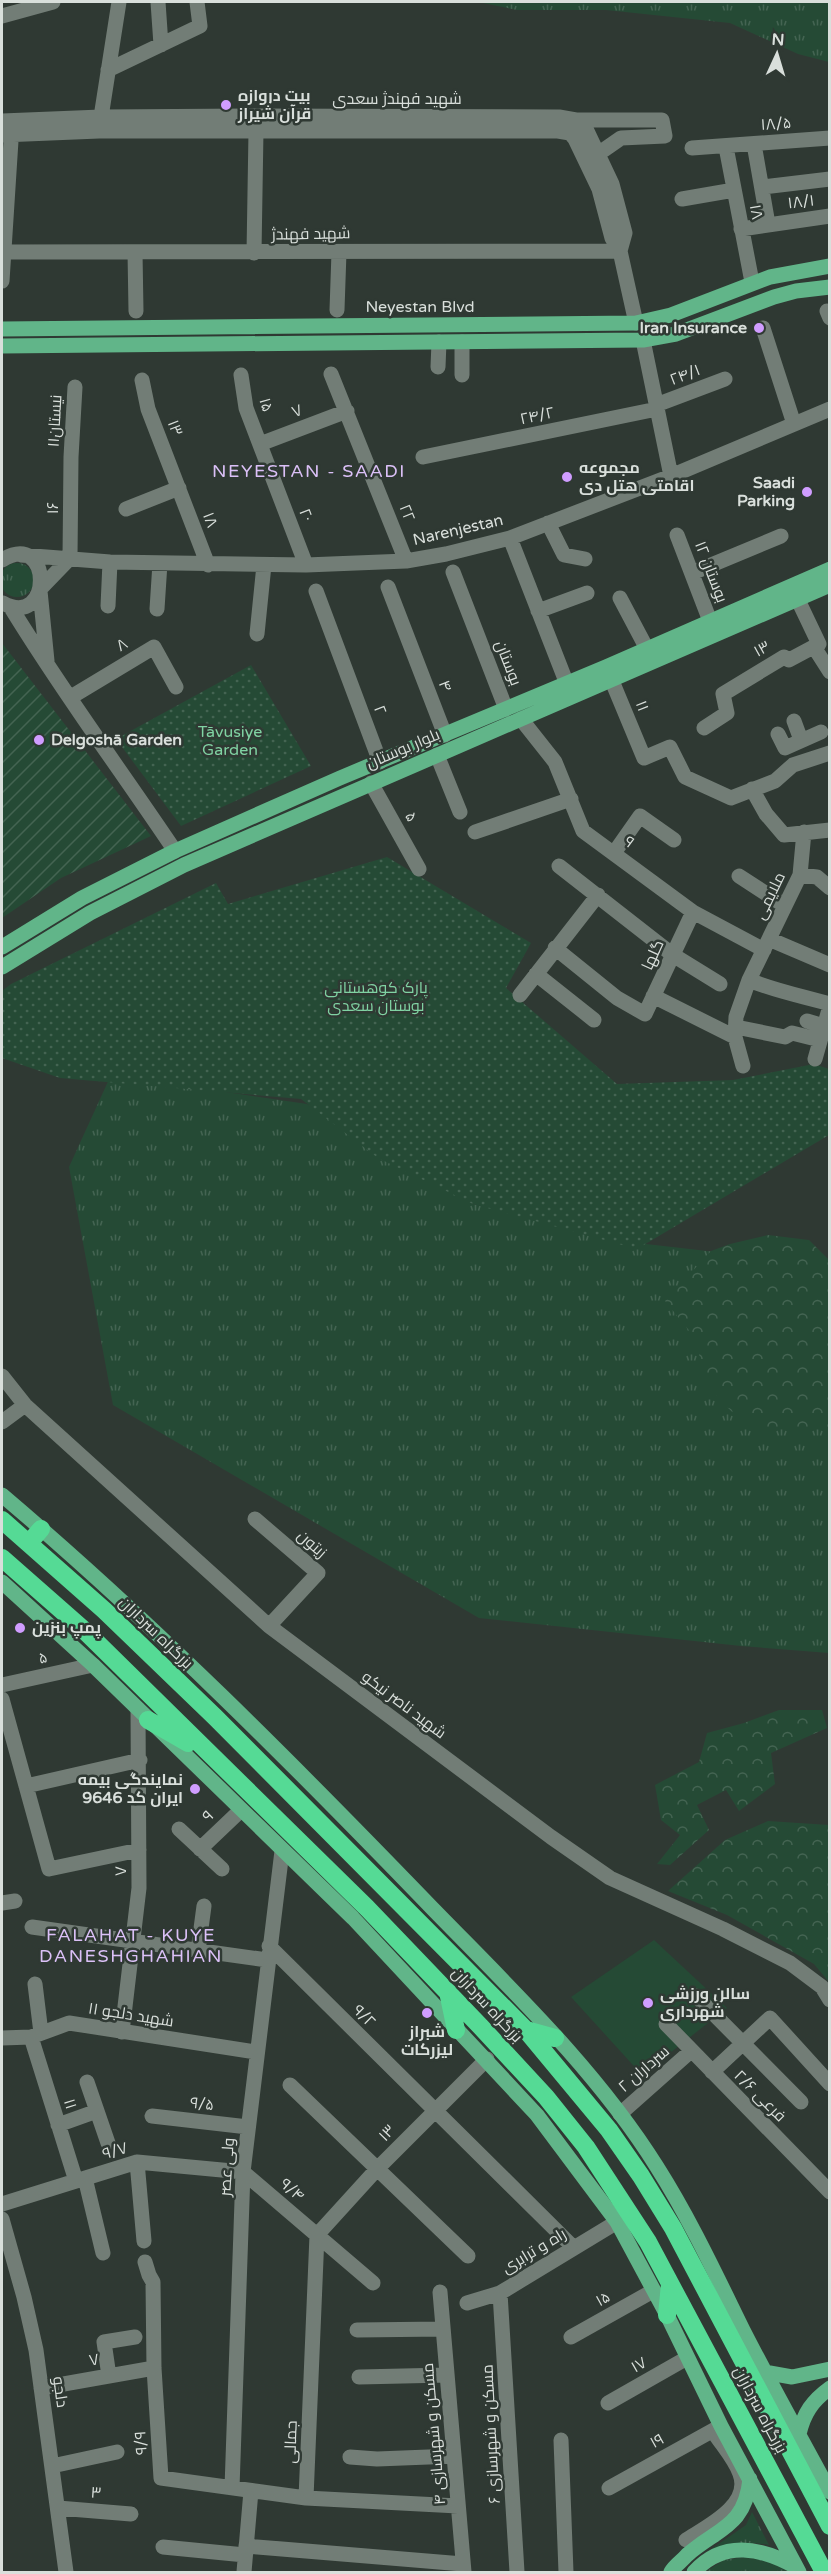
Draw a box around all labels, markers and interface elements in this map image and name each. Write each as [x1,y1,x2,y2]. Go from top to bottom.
north arrow [747,24,807,84]
text: N [771,30,785,50]
place label: بیت دروازه قرآن شیراز [237,86,311,124]
street label: شهید فهندژ سعدی [332,89,462,109]
marker: بیت دروازه قرآن شیراز [219,98,233,112]
street label: ۱۸/۵ [760,113,792,135]
street label: ۱۸/۱ [786,190,816,214]
street label: ۱۸ [745,203,767,221]
street label: شهید فهندژ [270,223,351,245]
street label: Neyestan Blvd [365,297,475,317]
place label: Iran Insurance [640,318,747,338]
marker: Iran Insurance [752,321,766,335]
street label: ۲۴/۱ [667,360,703,390]
street label: ۱۱نیستان [44,394,66,448]
street label: ۱۵ [255,396,277,414]
street label: ۷ [289,400,305,422]
street label: ۲۴/۲ [518,403,556,429]
street label: ۱۳ [163,417,187,439]
place label: مجموعه اقامتی هتل دی [579,458,694,496]
district label: NEYESTAN - SAADI [212,460,406,482]
marker: مجموعه اقامتی هتل دی [560,470,574,484]
place label: Saadi Parking [737,473,795,511]
marker: Saadi Parking [800,485,814,499]
street label: ۲۲ [395,501,419,525]
street label: ۱۶ [43,502,63,514]
street label: ۲۰ [294,506,318,524]
street label: ۱۸ [198,509,222,531]
street label: Narenjestan [411,510,505,550]
street label: بوستان ۱۲ [690,538,732,606]
street label: ۸ [113,634,131,656]
street label: ۱۳ [750,636,774,662]
street label: بوستان [490,638,526,688]
street label: ۴ [434,677,456,695]
street label: ۱۱ [631,698,653,714]
street label: ۲ [369,702,391,718]
park label: Tāvusiye Garden [198,722,262,760]
street label: بلوار بوستان [363,725,443,773]
place label: Delgoshā Garden [51,730,182,750]
marker: Delgoshā Garden [32,733,46,747]
street label: ۵ [400,808,422,826]
street label: ۹ [620,832,638,852]
street label: ملایمی [750,869,790,923]
street label: گلها [637,937,669,973]
park label: پارک کوهستانی بوستان سعدی [324,978,428,1016]
street label: زیتون [293,1525,331,1563]
street label: بزرگراه سرداران [115,1593,197,1673]
place label: پمپ بنزین [32,1618,101,1639]
marker: پمپ بنزین [13,1621,27,1635]
street label: ۵ [37,1647,49,1669]
street label: شهید ناصر نیکو [358,1667,450,1743]
place label: نمایندگی بیمه ایران کد 9646 [78,1770,183,1808]
marker: نمایندگی بیمه ایران کد 9646 [188,1782,202,1796]
street label: ۹ [198,1806,218,1826]
street label: ۷ [111,1866,131,1876]
district label: FALAHAT - KUYE DANESHGHAHIAN [39,1924,223,1967]
street label: بزرگراه سرداران [447,1963,527,2047]
place label: سالن ورزشی شهرداری [660,1984,750,2022]
marker: سالن ورزشی شهرداری [641,1996,655,2010]
street label: شهید دلجو ۱۱ [87,1998,175,2032]
street label: ۹/۲ [349,2001,379,2031]
marker: شبراز لیزرکات [420,2006,434,2020]
place label: شبراز لیزرکات [401,2022,453,2060]
street label: سرداران ۲ [614,2041,674,2097]
street label: فرعی ۲/۶ [730,2066,790,2126]
street label: ۹/۵ [189,2093,215,2115]
street label: ۱۱ [59,2096,81,2112]
street label: ۱۳ [374,2120,400,2146]
street label: ولی عصر [215,2137,239,2198]
street label: ۹/۷ [100,2138,130,2164]
street label: ۹/۴ [276,2174,308,2206]
street label: راه و ترابری [498,2224,570,2278]
street label: ۱۵ [592,2287,614,2311]
street label: ۷ [87,2349,101,2371]
street label: ۱۷ [628,2353,650,2377]
street label: مسکن و شهرسازی ۴ [418,2362,450,2506]
street label: بزرگراه سرداران [729,2363,791,2457]
street label: مسکن و شهرسازی ۶ [477,2364,505,2504]
street label: دلجو [48,2375,72,2409]
street label: جمالی [280,2420,302,2464]
street label: ۱۹ [646,2429,668,2453]
street label: ۹/۹ [130,2430,152,2456]
street label: ۳ [90,2483,102,2503]

